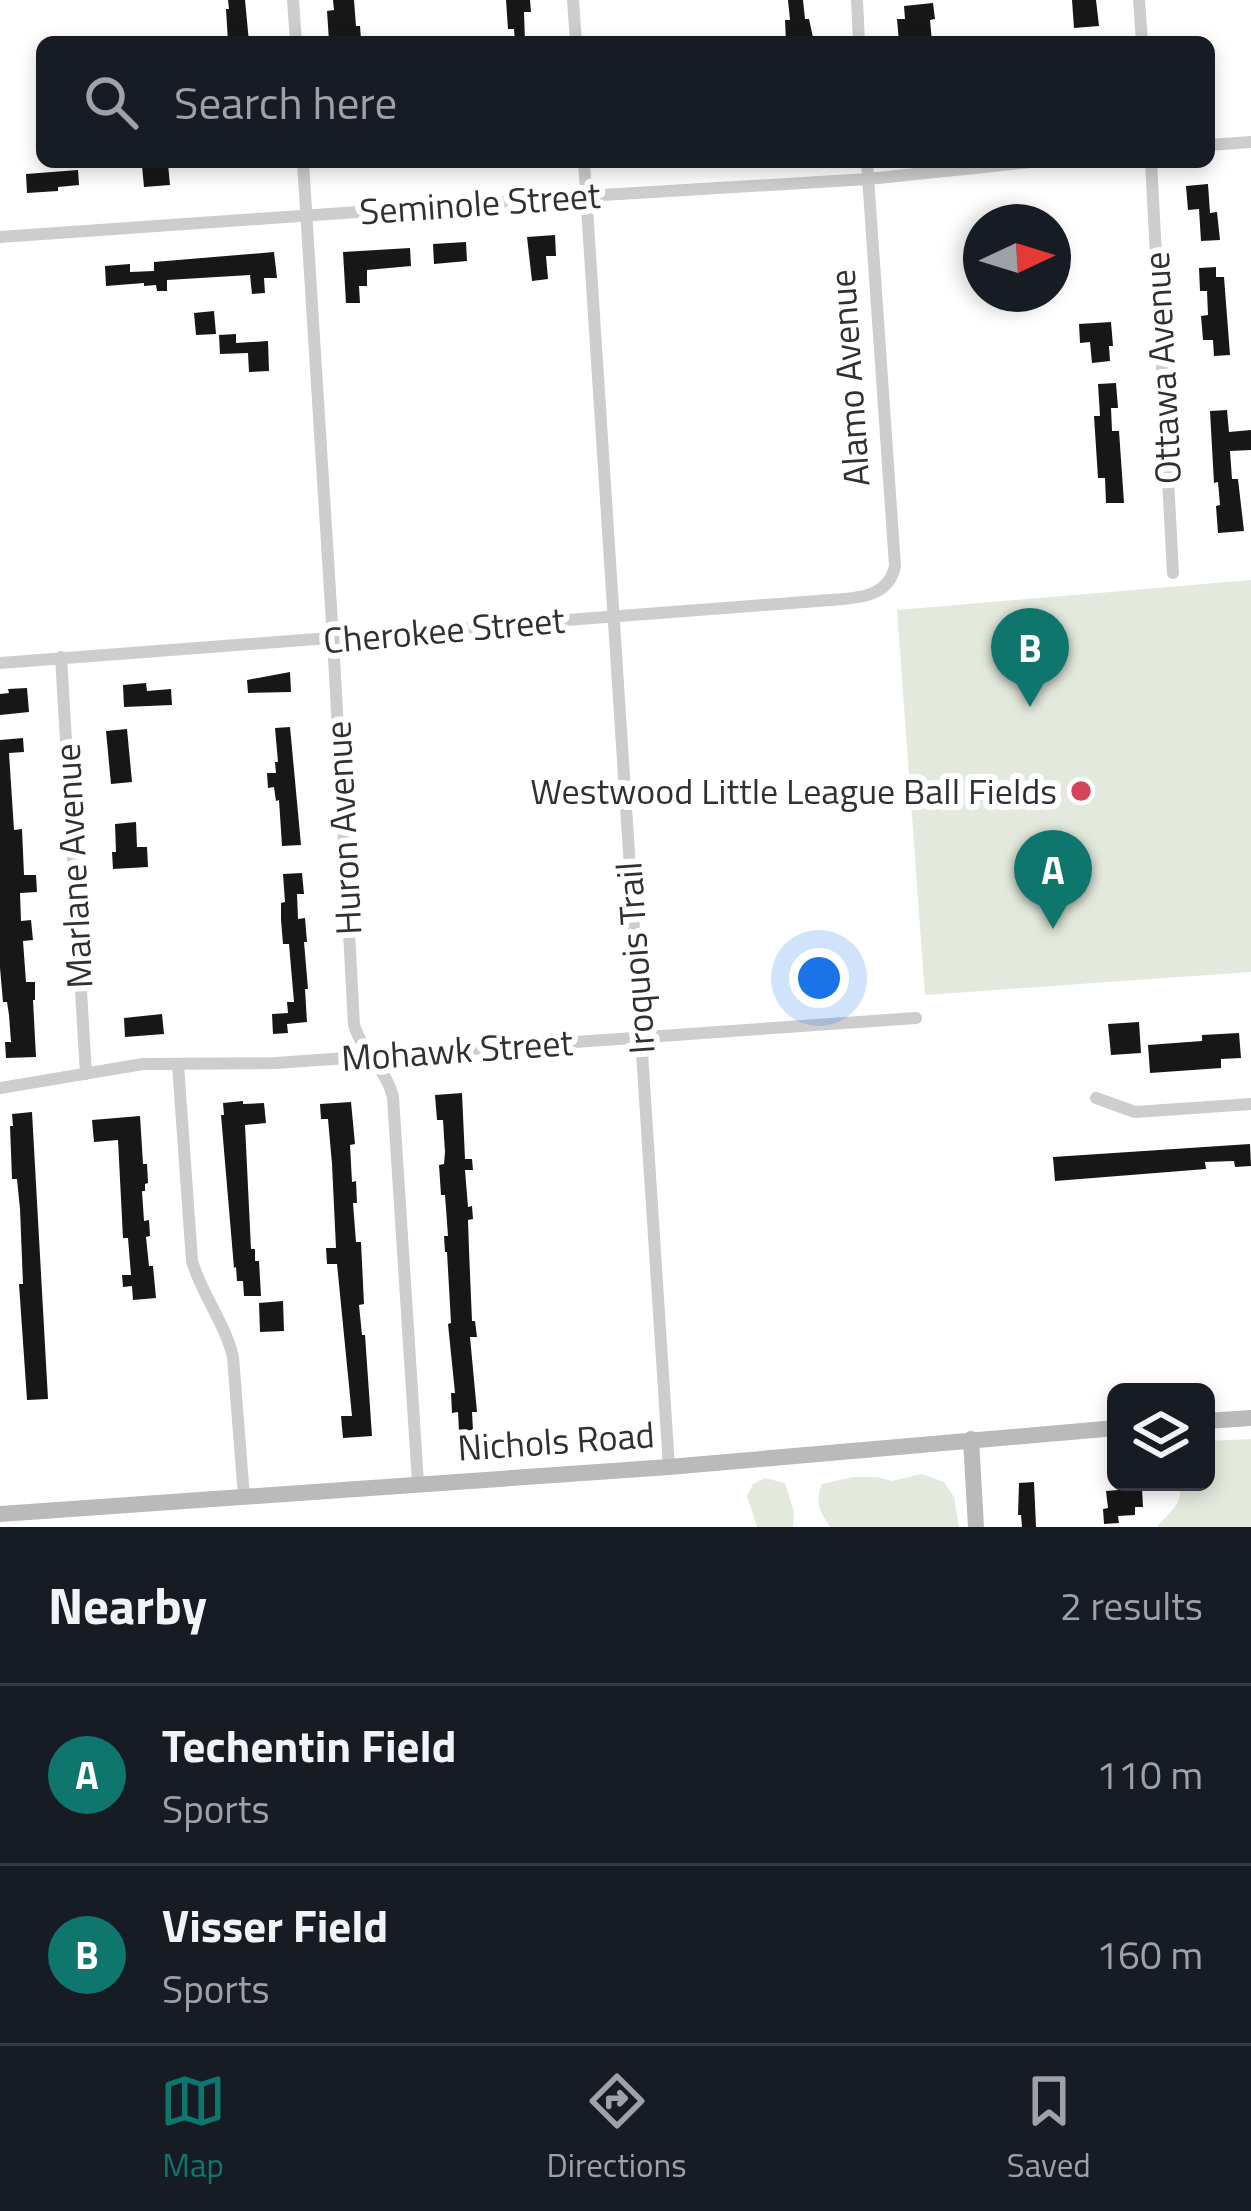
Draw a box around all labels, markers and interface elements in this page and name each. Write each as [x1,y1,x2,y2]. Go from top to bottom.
search box [36,36,1215,168]
text: Search here [174,68,397,136]
icon: search [78,69,144,135]
street label: Seminole Street [358,167,603,238]
north arrow [963,204,1071,312]
street label: Ottawa Avenue [1128,250,1195,486]
street label: Alamo Avenue [813,268,884,488]
street label: Cherokee Street [321,592,567,667]
pin: B [991,608,1069,707]
street label: Huron Avenue [309,720,376,937]
street label: Marlane Avenue [39,742,106,990]
place label: Westwood Little League Ball Fields [530,763,1057,818]
marker: Westwood Little League Ball Fields [1068,778,1094,804]
pin: A [1014,830,1092,929]
street label: Iroquois Trail [600,860,669,1056]
your location [789,948,849,1008]
street label: Mohawk Street [339,1014,575,1085]
map controls [1107,1383,1215,1491]
button: layers [1107,1383,1215,1491]
street label: Nichols Road [456,1406,656,1475]
text: Nearby [48,1566,207,1644]
text: 2 results [1060,1576,1203,1635]
text: Techentin Field [162,1711,456,1779]
text: A [75,1745,99,1804]
text: 110 m [1096,1745,1203,1804]
text: Sports [162,1779,270,1838]
text: Visser Field [162,1891,388,1959]
text: B [75,1925,99,1984]
text: 160 m [1096,1925,1203,1984]
text: Sports [162,1959,270,2018]
tab: Map [160,2068,226,2190]
tab: Directions [547,2068,686,2190]
tab: Saved [1007,2068,1091,2190]

